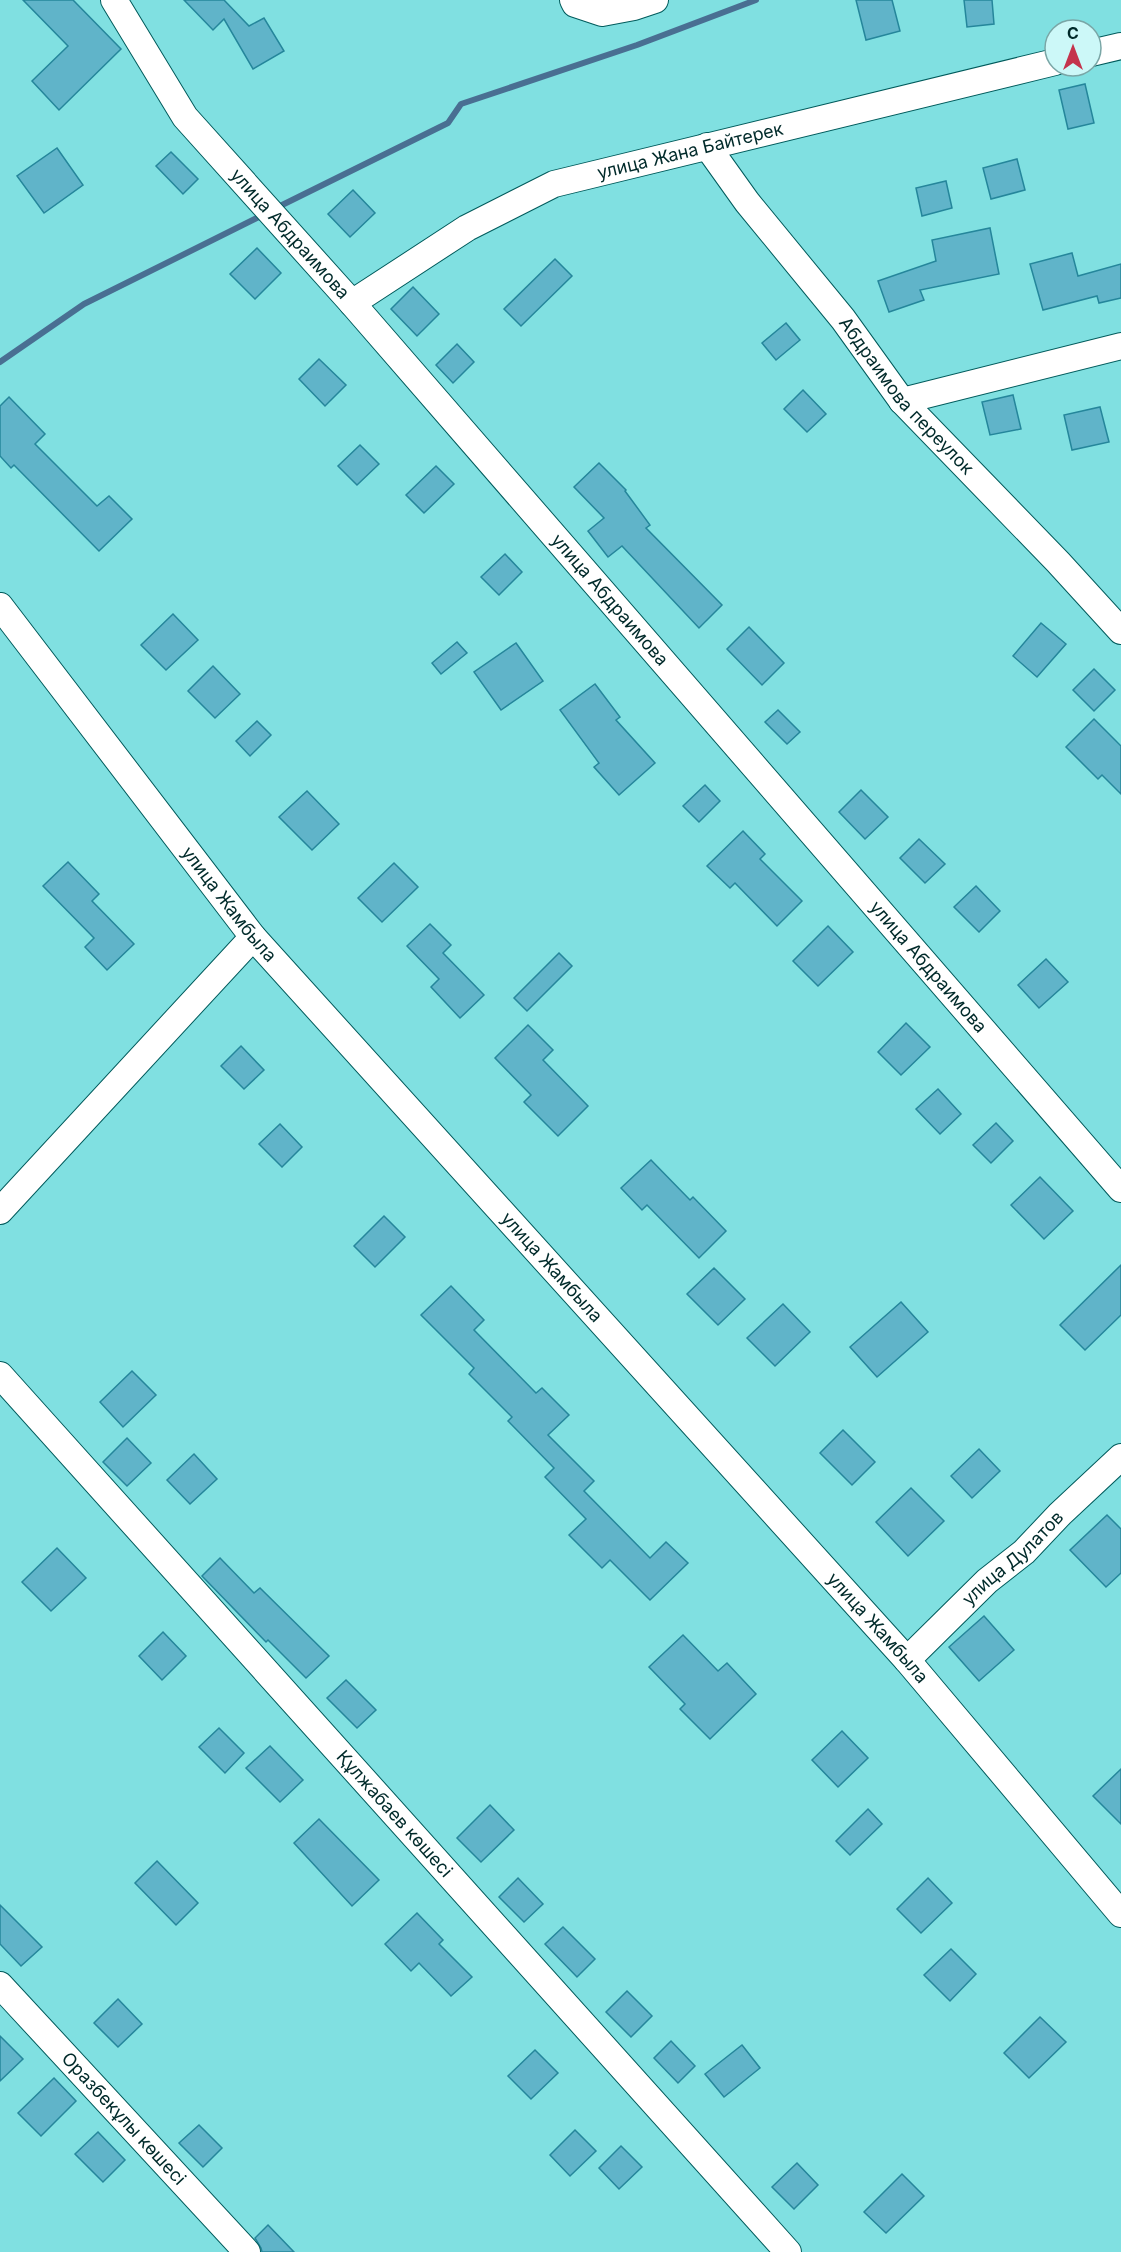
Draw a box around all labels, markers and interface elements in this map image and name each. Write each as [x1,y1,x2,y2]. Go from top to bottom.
north arrow [1043,18,1103,78]
text: С [1067,23,1079,43]
street label: улица Жана Байтерек [595,118,785,183]
street label: улица Абдраимова [227,164,354,303]
street label: Абдраимова переулок [835,313,978,479]
street label: улица Абдраимова [547,529,673,670]
street label: улица Жамбыла [178,842,281,966]
street label: улица Абдраимова [866,896,992,1037]
street label: улица Жамбыла [497,1208,607,1326]
street label: улица Дулатов [958,1506,1067,1609]
street label: улица Жамбыла [823,1568,933,1687]
street label: Құлжабаев көшесі [332,1746,457,1881]
street label: Оразбекұлы көшесі [57,2048,190,2189]

